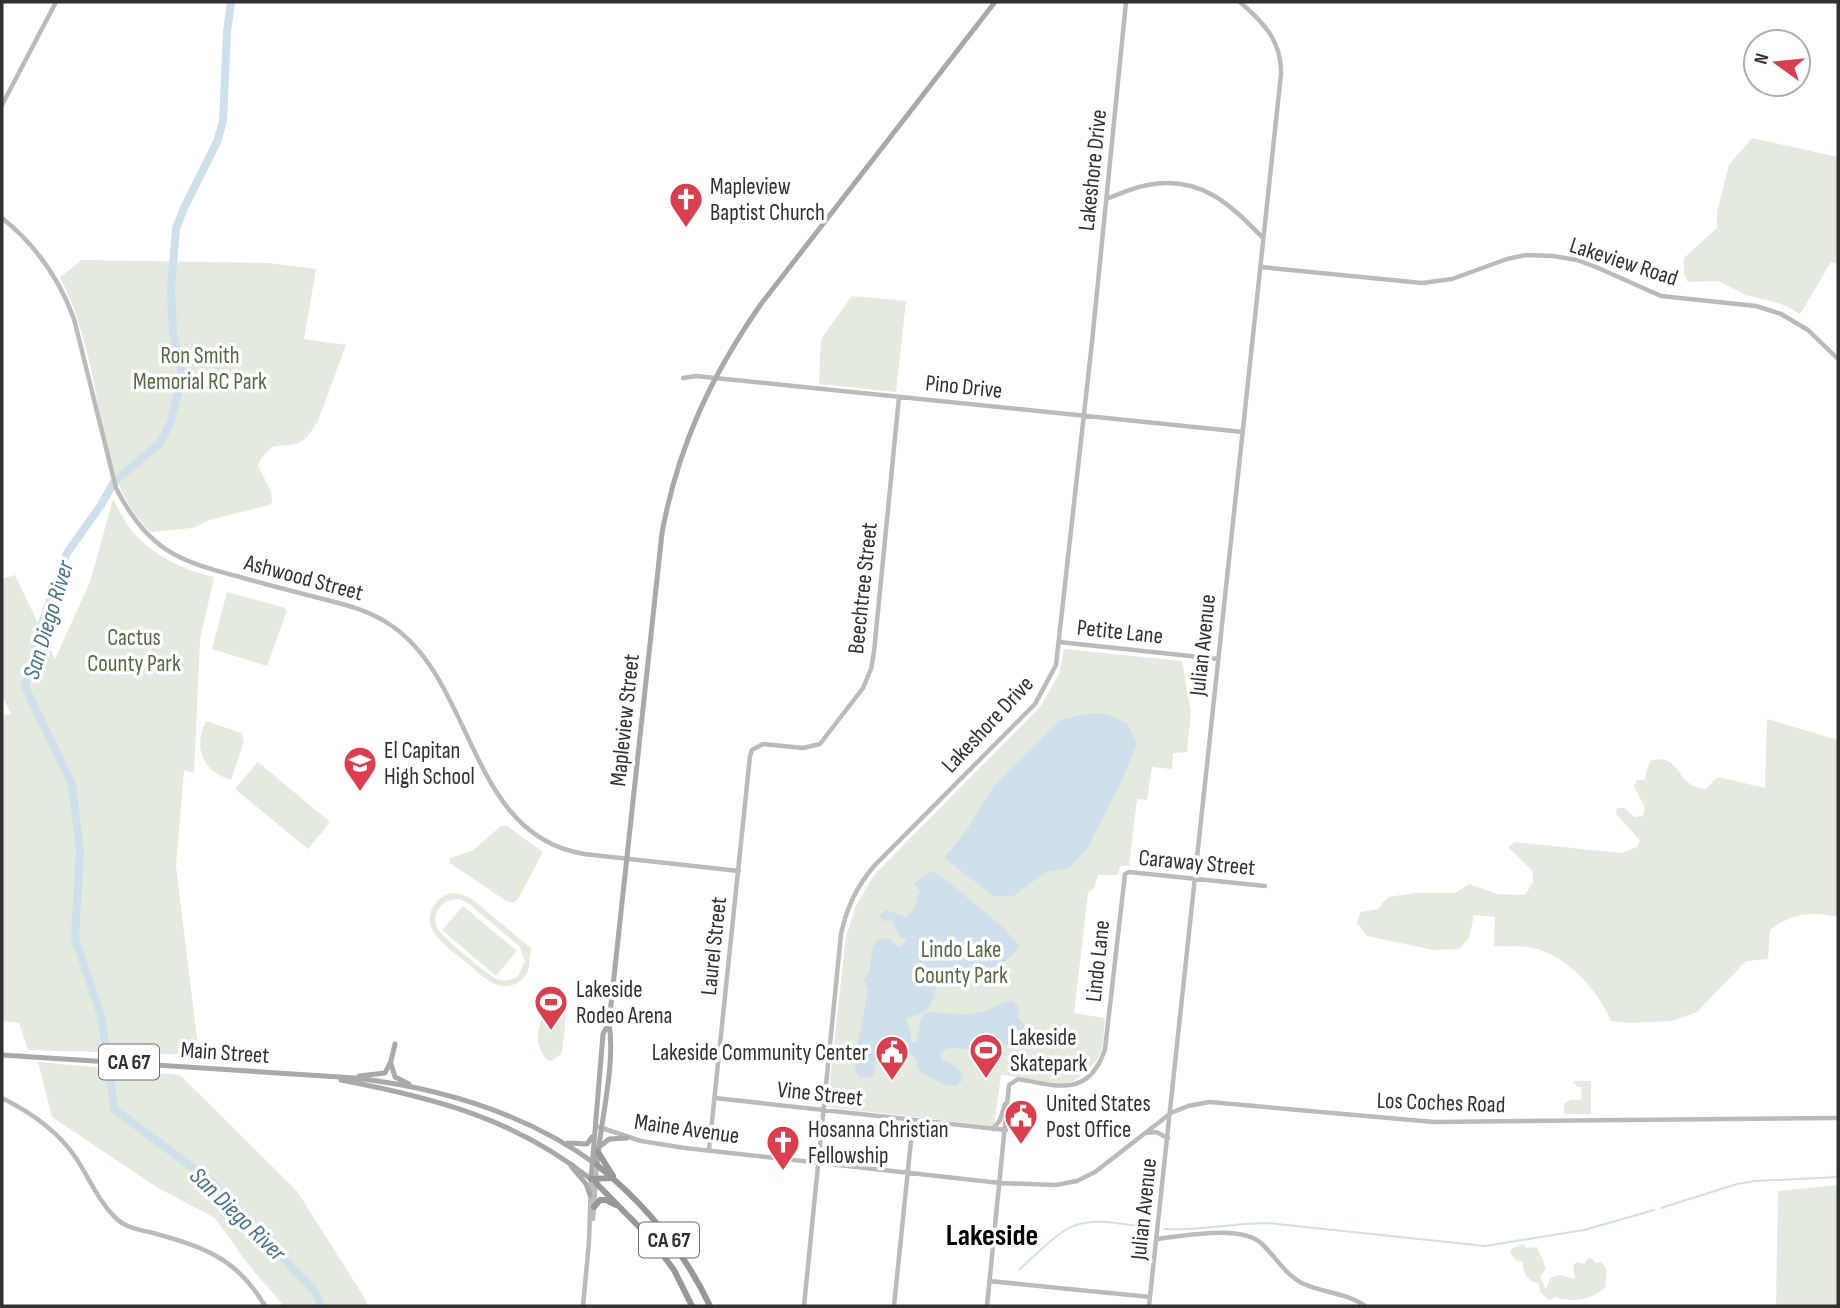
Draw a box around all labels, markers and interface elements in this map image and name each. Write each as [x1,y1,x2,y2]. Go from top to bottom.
north arrow [1742,28,1812,98]
text: N [1750,51,1774,67]
street label: Lakeshore Drive [1073,108,1113,232]
place label: Mapleview Baptist Church [710,173,825,227]
church icon: Mapleview Baptist Church [667,180,705,229]
street label: Lakeview Road [1566,231,1681,293]
park label: Ron Smith Memorial RC Park [133,342,267,396]
street label: Pino Drive [924,369,1004,405]
street label: Beechtree Street [842,521,884,655]
street label: Ashwood Street [240,548,366,607]
water label: San Diego River [17,556,81,683]
street label: Julian Avenue [1184,593,1222,698]
street label: Petite Lane [1075,614,1164,650]
park label: Cactus County Park [87,624,181,678]
street label: Mapleview Street [604,653,646,788]
street label: Lakeshore Drive [936,671,1040,779]
place label: El Capitan High School [384,737,475,791]
school or university icon: El Capitan High School [341,744,379,793]
street label: Caraway Street [1137,844,1256,882]
street label: Laurel Street [695,895,733,997]
street label: Lindo Lane [1080,919,1116,1003]
park label: Lindo Lake County Park [914,936,1008,990]
place label: Lakeside Rodeo Arena [576,976,672,1030]
sports icon: Lakeside Rodeo Arena [532,983,570,1032]
place label: Lakeside Skatepark [1010,1024,1088,1078]
sports icon: Lakeside Skatepark [967,1031,1005,1080]
public building icon: Lakeside Community Center [873,1033,911,1082]
street label: Main Street [180,1036,270,1070]
place label: Lakeside Community Center [652,1039,868,1067]
road number: CA 67 [99,1044,159,1080]
street label: Vine Street [776,1076,864,1112]
street label: Los Coches Road [1376,1087,1506,1119]
place label: United States Post Office [1046,1090,1151,1144]
public building icon: United States Post Office [1002,1097,1040,1146]
street label: Maine Avenue [633,1108,741,1150]
place label: Hosanna Christian Fellowship [808,1116,949,1170]
church icon: Hosanna Christian Fellowship [764,1123,802,1172]
street label: Julian Avenue [1125,1157,1163,1262]
water label: San Diego River [184,1161,293,1268]
district label: Lakeside [946,1218,1038,1254]
road number: CA 67 [639,1222,699,1258]

